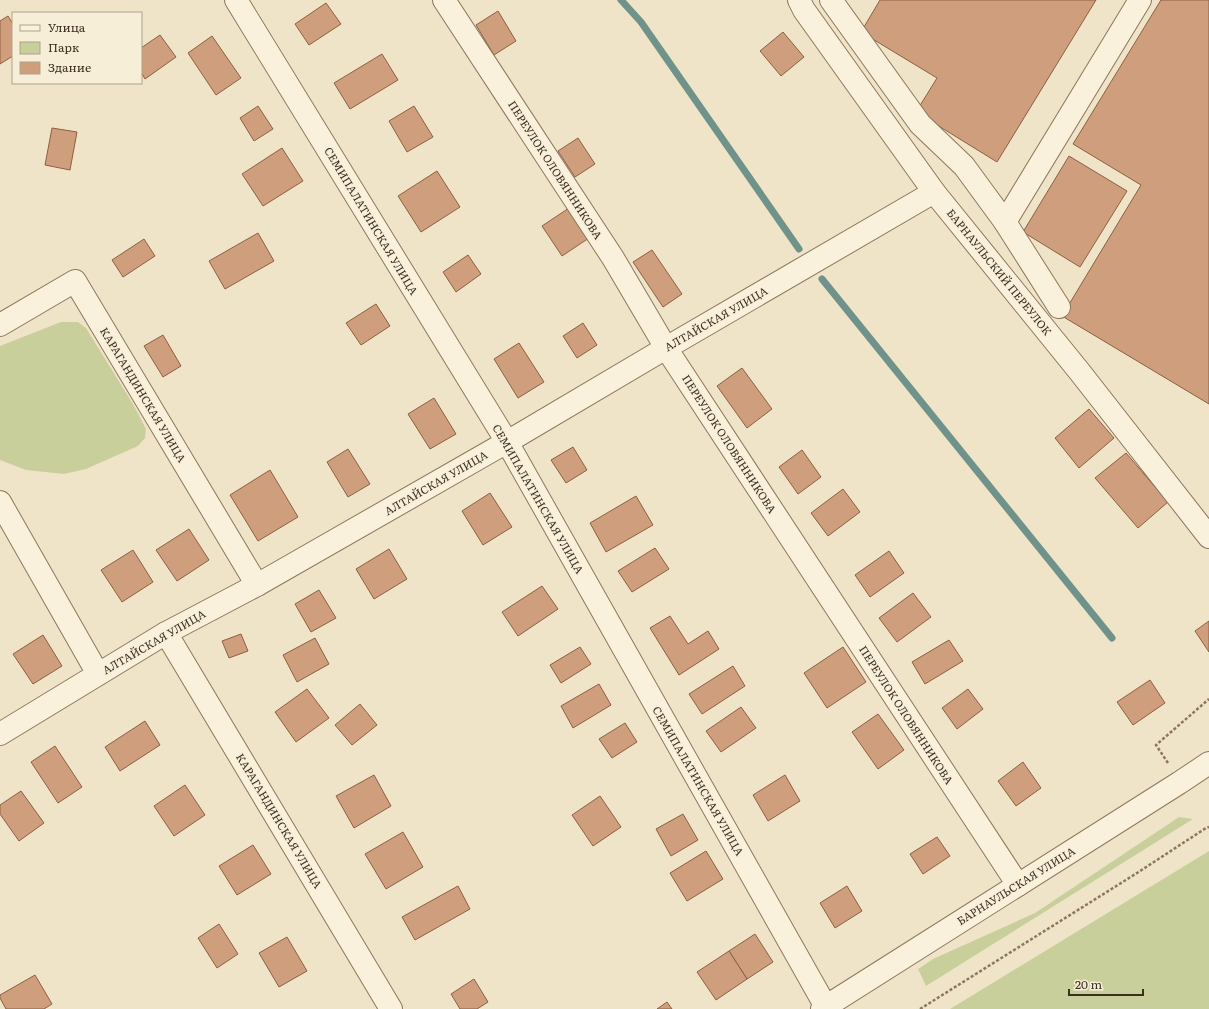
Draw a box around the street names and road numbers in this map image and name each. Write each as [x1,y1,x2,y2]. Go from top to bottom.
street label: ПЕРЕУЛОК ОЛОВЯННИКОВА [505,97,607,242]
street label: СЕМИПАЛАТИНСКАЯ УЛИЦА [321,143,423,297]
street label: БАРНАУЛЬСКИЙ ПЕРЕУЛОК [944,205,1056,338]
street label: АЛТАЙСКАЯ УЛИЦА [661,282,770,354]
street label: КАРАГАНДИНСКАЯ УЛИЦА [97,324,191,465]
street label: ПЕРЕУЛОК ОЛОВЯННИКОВА [679,371,781,516]
street label: СЕМИПАЛАТИНСКАЯ УЛИЦА [489,421,588,576]
street label: АЛТАЙСКАЯ УЛИЦА [381,446,490,518]
street label: АЛТАЙСКАЯ УЛИЦА [99,605,208,677]
street label: ПЕРЕУЛОК ОЛОВЯННИКОВА [856,642,958,787]
street label: СЕМИПАЛАТИНСКАЯ УЛИЦА [649,703,748,858]
street label: КАРАГАНДИНСКАЯ УЛИЦА [233,750,327,891]
street label: БАРНАУЛЬСКАЯ УЛИЦА [953,842,1078,928]

